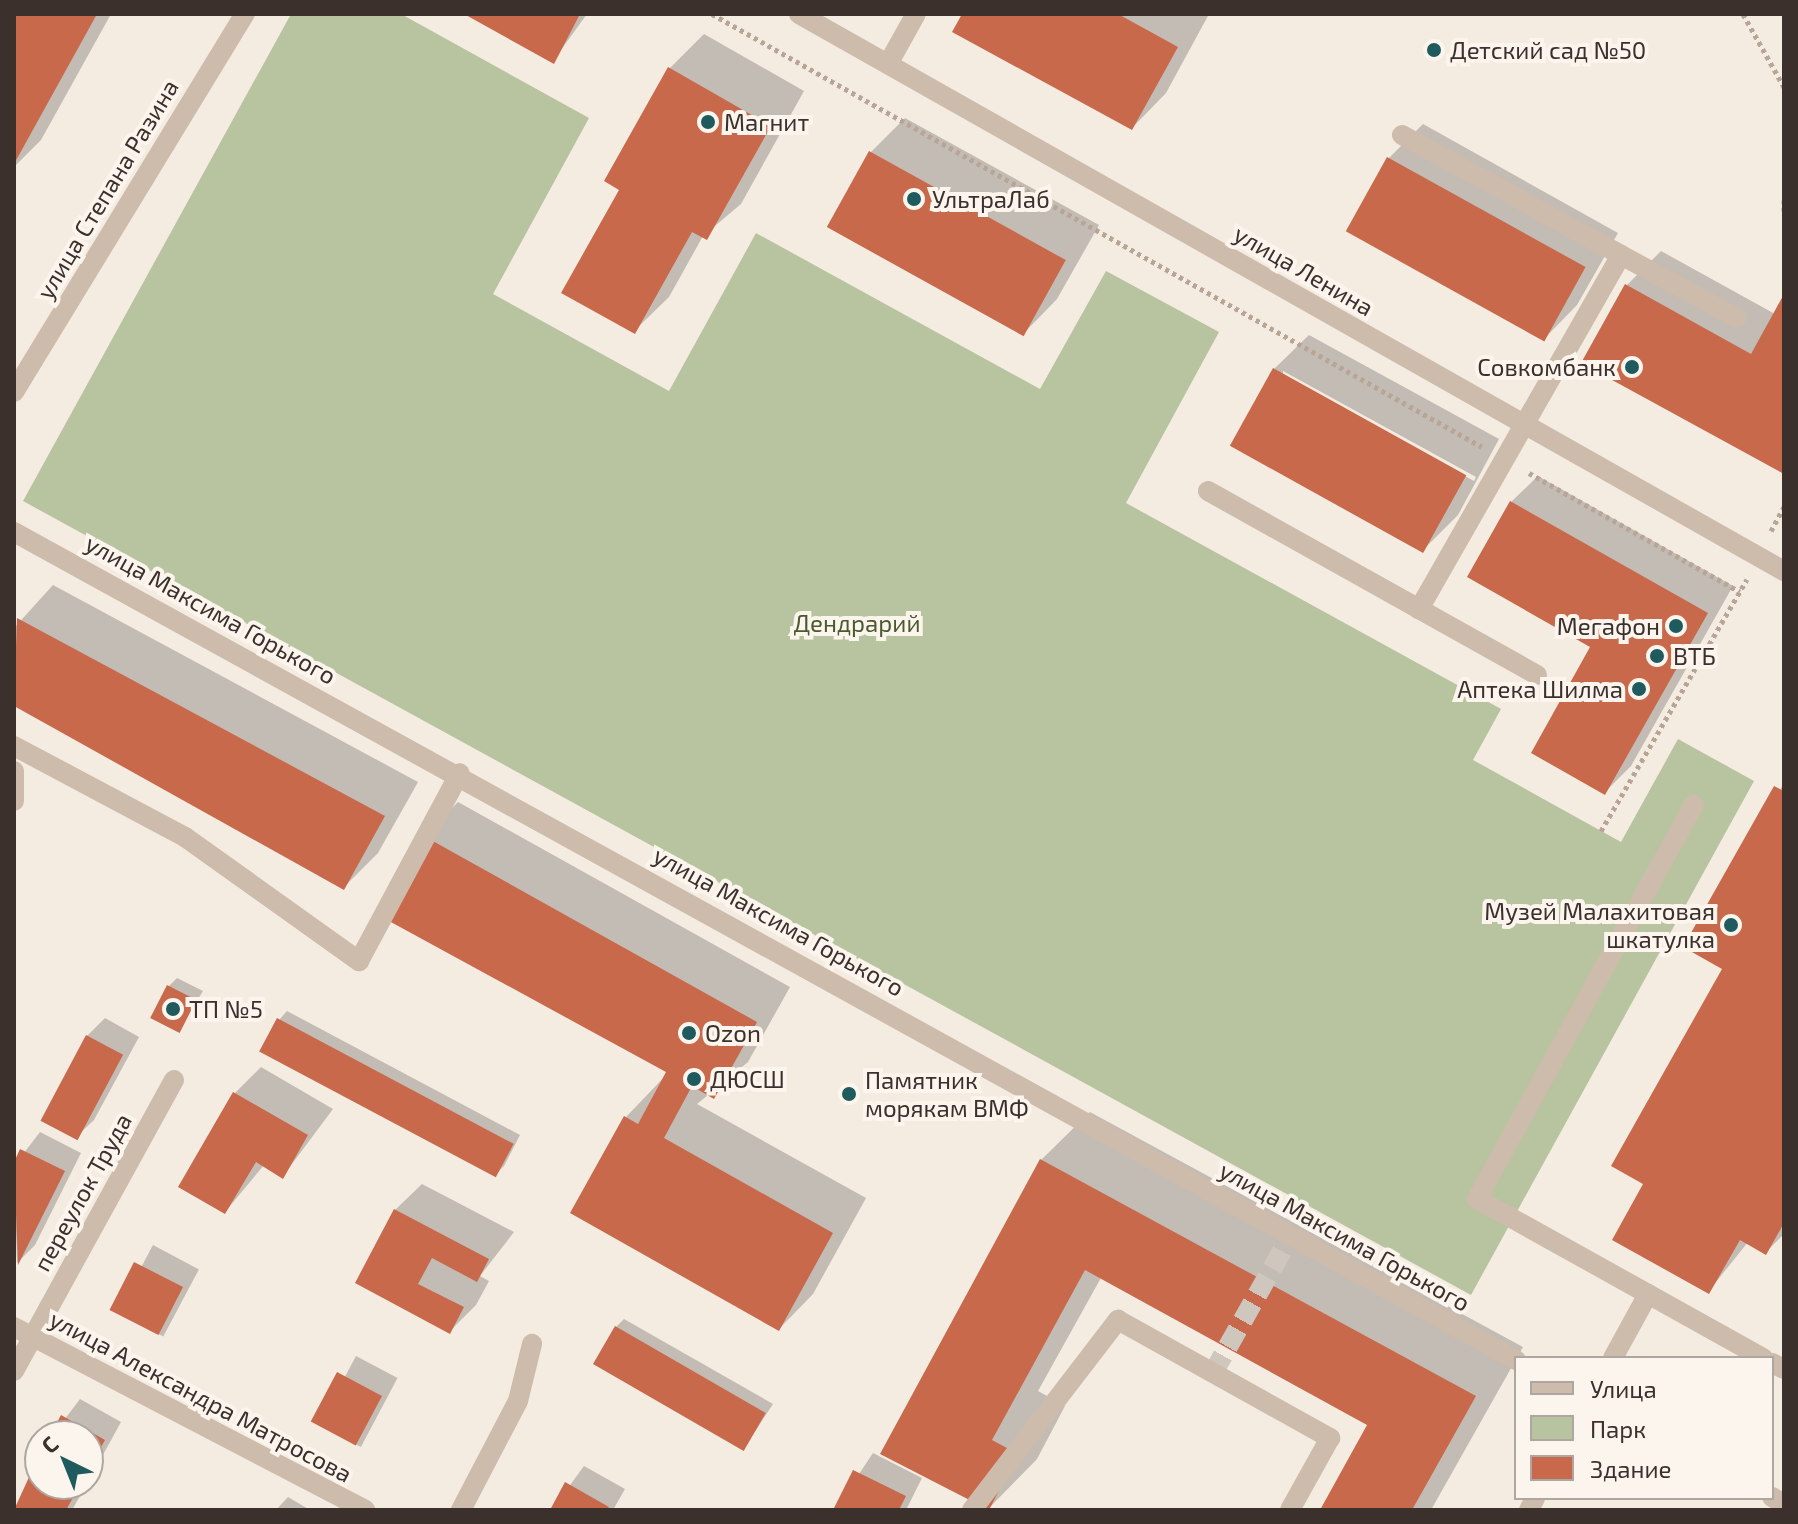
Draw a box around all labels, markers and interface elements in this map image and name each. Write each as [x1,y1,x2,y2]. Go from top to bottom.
place label: Детский сад №50 [1450,36,1646,64]
marker: Детский сад №50 [1425,41,1443,59]
street label: улица Степана Разина [30,74,184,304]
place label: Магнит [724,108,809,136]
marker: Магнит [699,113,717,131]
place label: УльтраЛаб [932,185,1050,213]
marker: УльтраЛаб [903,188,925,210]
street label: улица Ленина [1229,218,1379,322]
place label: Совкомбанк [1477,353,1616,381]
marker: Совкомбанк [1623,358,1641,376]
street label: улица Максима Горького [81,528,341,690]
park label: Дендрарий [793,609,921,637]
place label: Мегафон [1557,612,1660,640]
marker: Мегафон [1667,617,1685,635]
place label: ВТБ [1673,642,1716,670]
marker: ВТБ [1648,647,1666,665]
place label: Аптека Шилма [1457,675,1623,703]
marker: Аптека Шилма [1630,680,1648,698]
street label: улица Максима Горького [649,840,909,1002]
place label: Музей Малахитовая шкатулка [1484,897,1715,953]
marker: Музей Малахитовая шкатулка [1722,916,1740,934]
place label: ТП №5 [189,995,263,1023]
marker: ТП №5 [164,1000,182,1018]
place label: Ozon [705,1019,761,1047]
marker: Ozon [680,1024,698,1042]
place label: ДЮСШ [710,1065,785,1093]
place label: Памятник морякам ВМФ [865,1066,1029,1122]
marker: ДЮСШ [685,1070,703,1088]
marker: Памятник морякам ВМФ [840,1085,858,1103]
street label: переулок Труда [27,1108,137,1276]
street label: улица Максима Горького [1215,1155,1475,1317]
street label: улица Александра Матросова [45,1304,357,1488]
legend [1514,1356,1774,1500]
text: Улица [1590,1374,1657,1403]
text: Парк [1590,1414,1646,1443]
north arrow [24,1420,104,1500]
text: С [35,1430,63,1458]
text: Здание [1590,1454,1672,1483]

